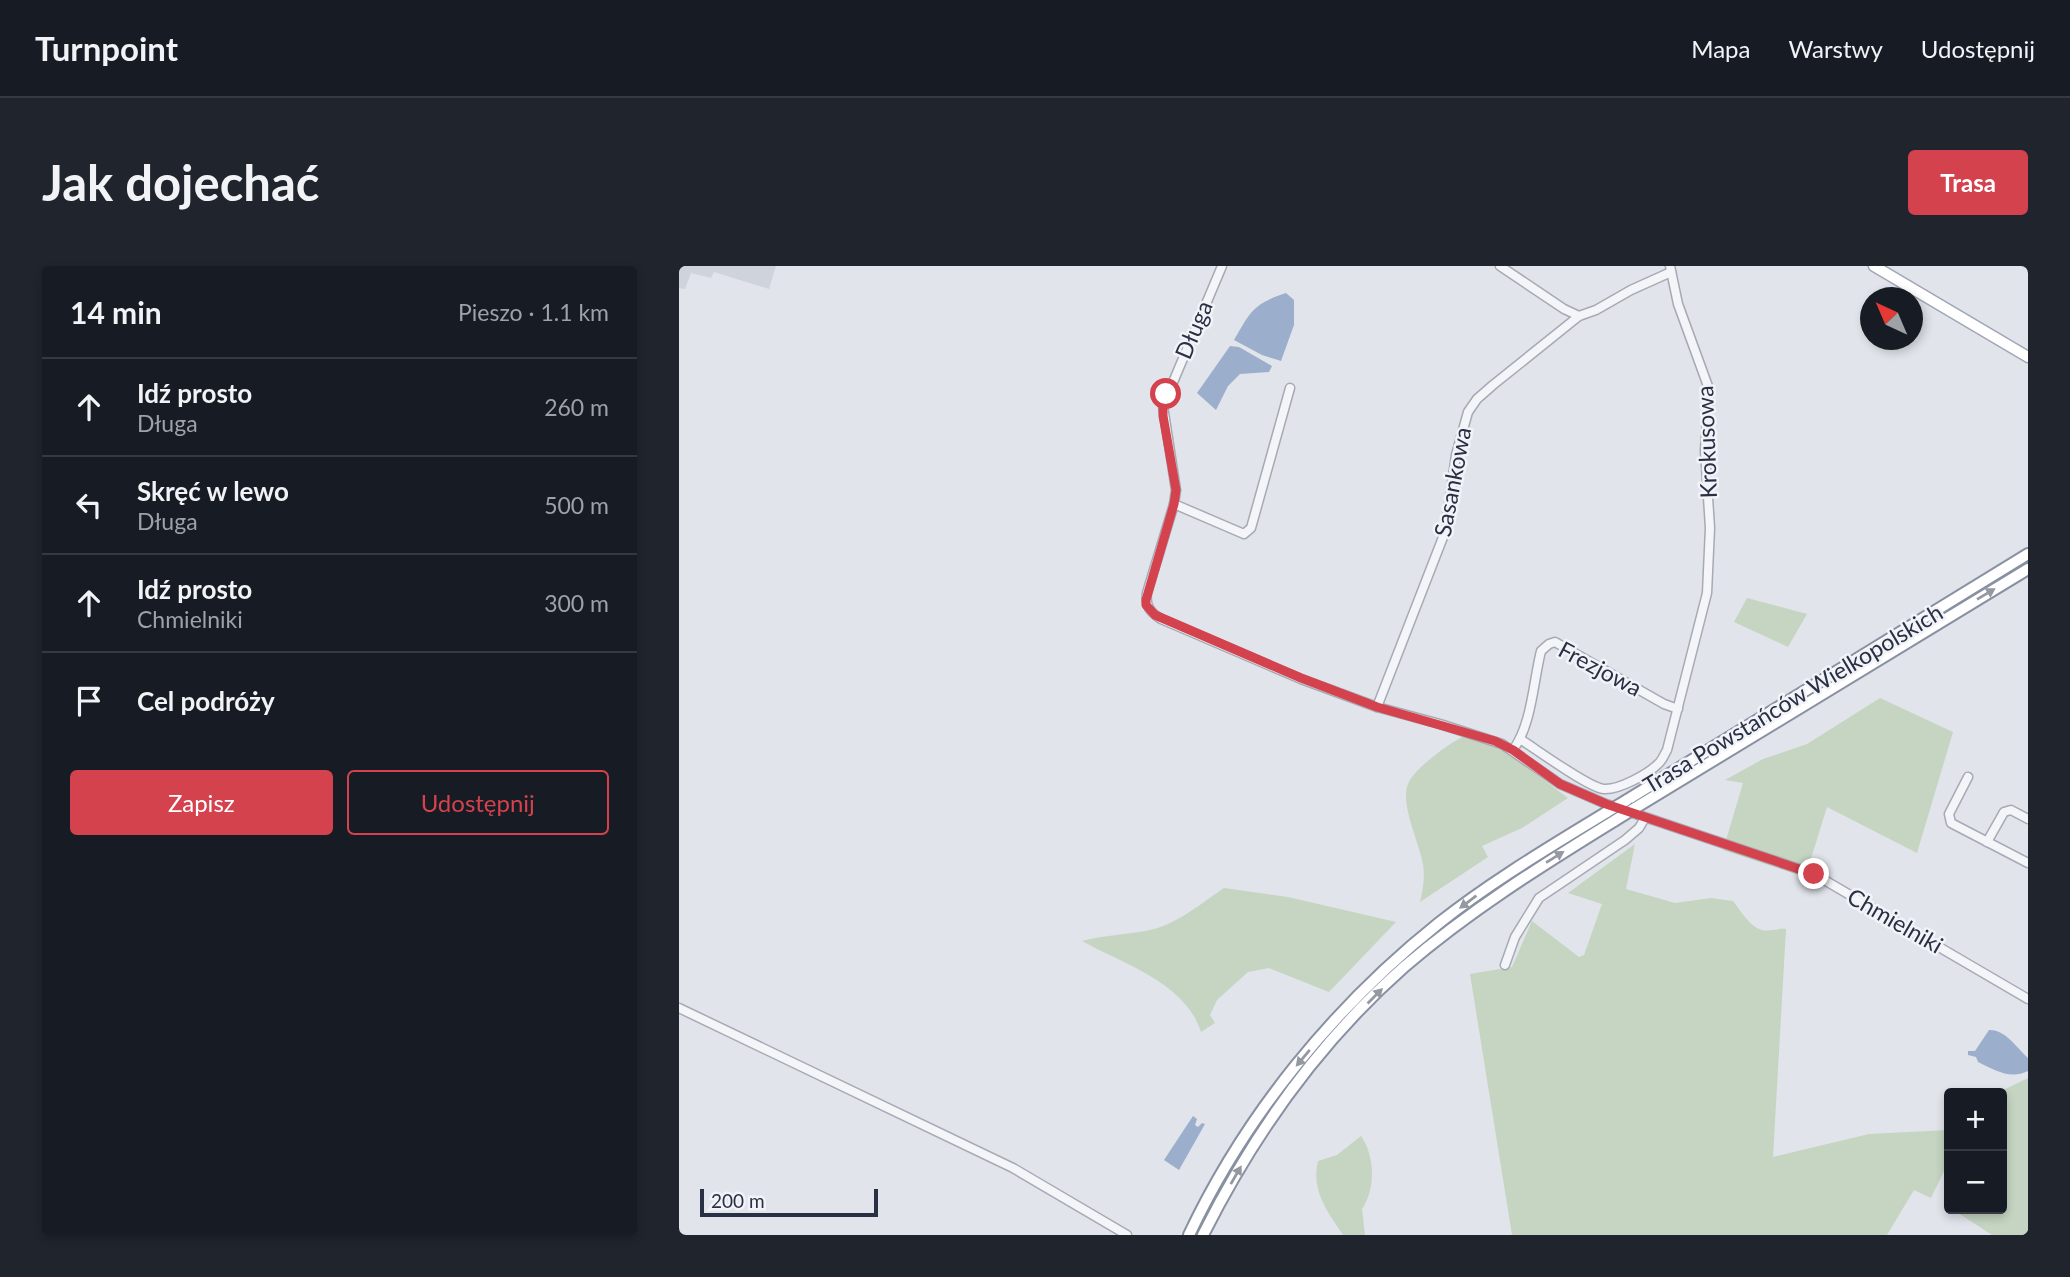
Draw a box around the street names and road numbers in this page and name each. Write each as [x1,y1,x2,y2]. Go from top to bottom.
street label: Długa [1168,296,1218,363]
street label: Krokusowa [1690,385,1722,499]
street label: Sasankowa [1428,425,1476,539]
street label: Trasa Powstańców Wielkopolskich [1638,597,1947,799]
street label: Frezjowa [1554,635,1647,702]
street label: Chmielniki [1843,882,1948,959]

